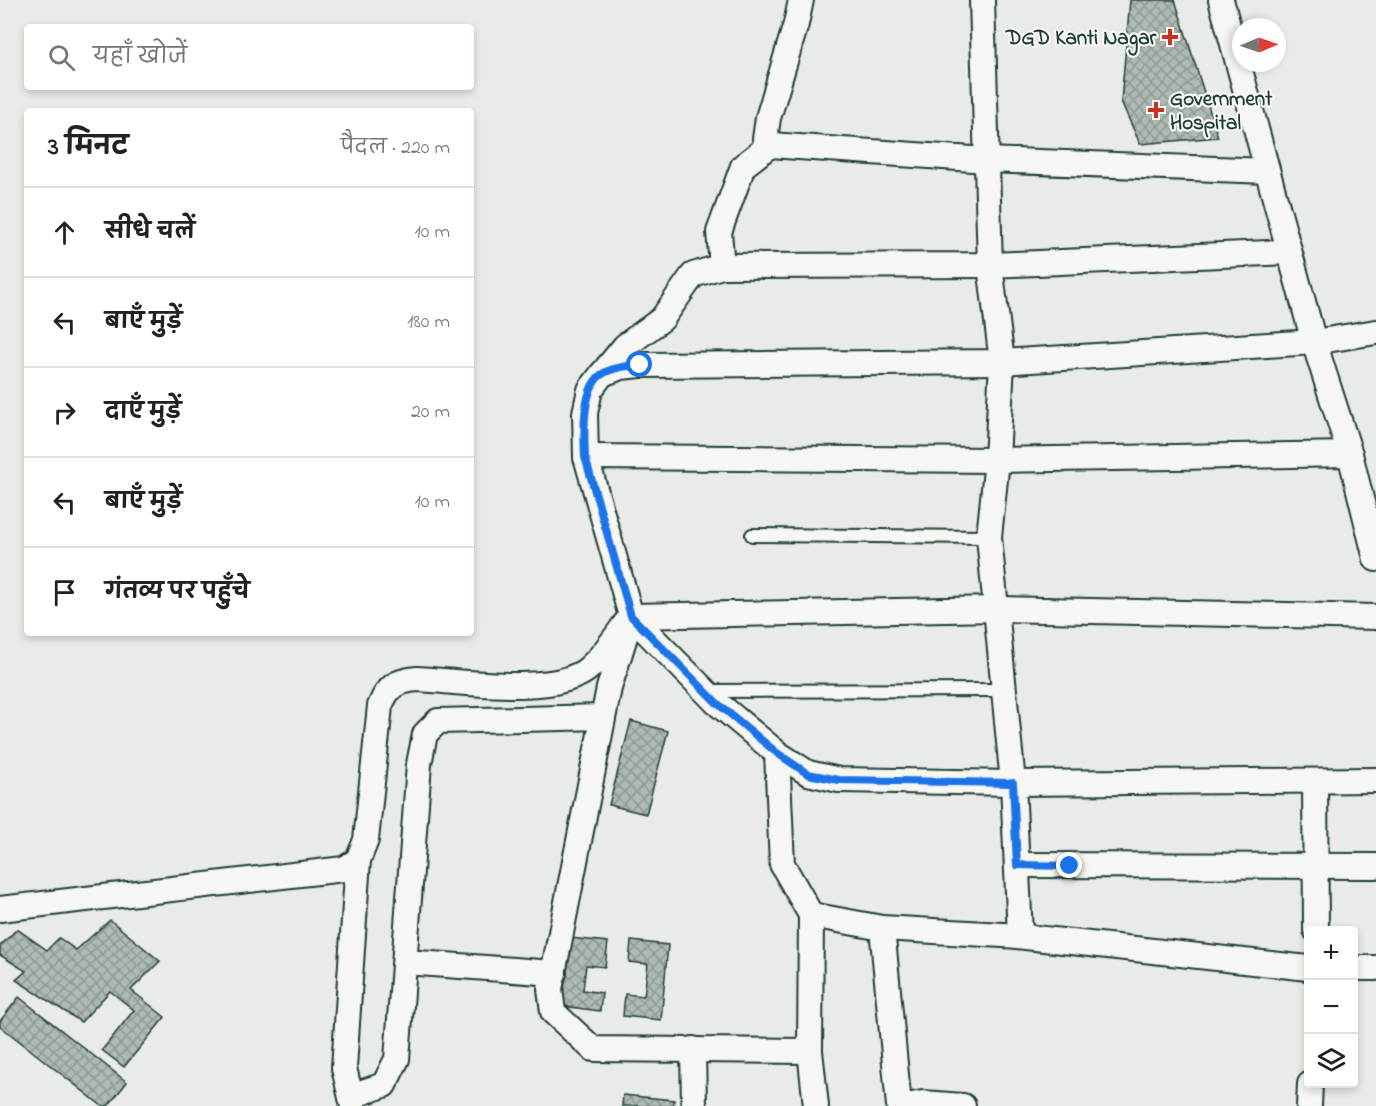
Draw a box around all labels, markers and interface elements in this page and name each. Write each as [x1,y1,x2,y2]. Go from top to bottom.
north arrow [1232,18,1286,72]
search box [24,24,474,90]
place label: DGD Kanti Nagar [1005,24,1156,56]
marker: DGD Kanti Nagar [1161,28,1179,46]
icon: search [45,41,78,74]
text: यहाँ खोजें [93,42,187,74]
place label: Government Hospital [1170,85,1273,139]
marker: Government Hospital [1147,101,1165,119]
text: 3 मिनट [48,129,128,167]
text: पैदल · 220 m [340,134,450,163]
icon: ahead [48,216,81,249]
text: सीधे चलें [105,217,195,249]
text: 10 m [414,218,450,247]
icon: left [48,306,81,339]
text: बाएँ मुड़ें [105,307,182,339]
text: 180 m [407,308,450,337]
route start [626,351,652,377]
icon: right [48,396,81,429]
text: दाएँ मुड़ें [105,397,181,429]
text: 20 m [411,398,450,427]
icon: left [48,486,81,519]
text: बाएँ मुड़ें [105,487,182,519]
text: 10 m [414,488,450,517]
icon: arrive [48,576,81,609]
text: गंतव्य पर पहुँचे [105,577,250,609]
route end [1056,852,1082,878]
map controls [1304,926,1358,1088]
button: + [1304,926,1358,980]
button: − [1304,980,1358,1034]
button: layers [1304,1034,1358,1088]

